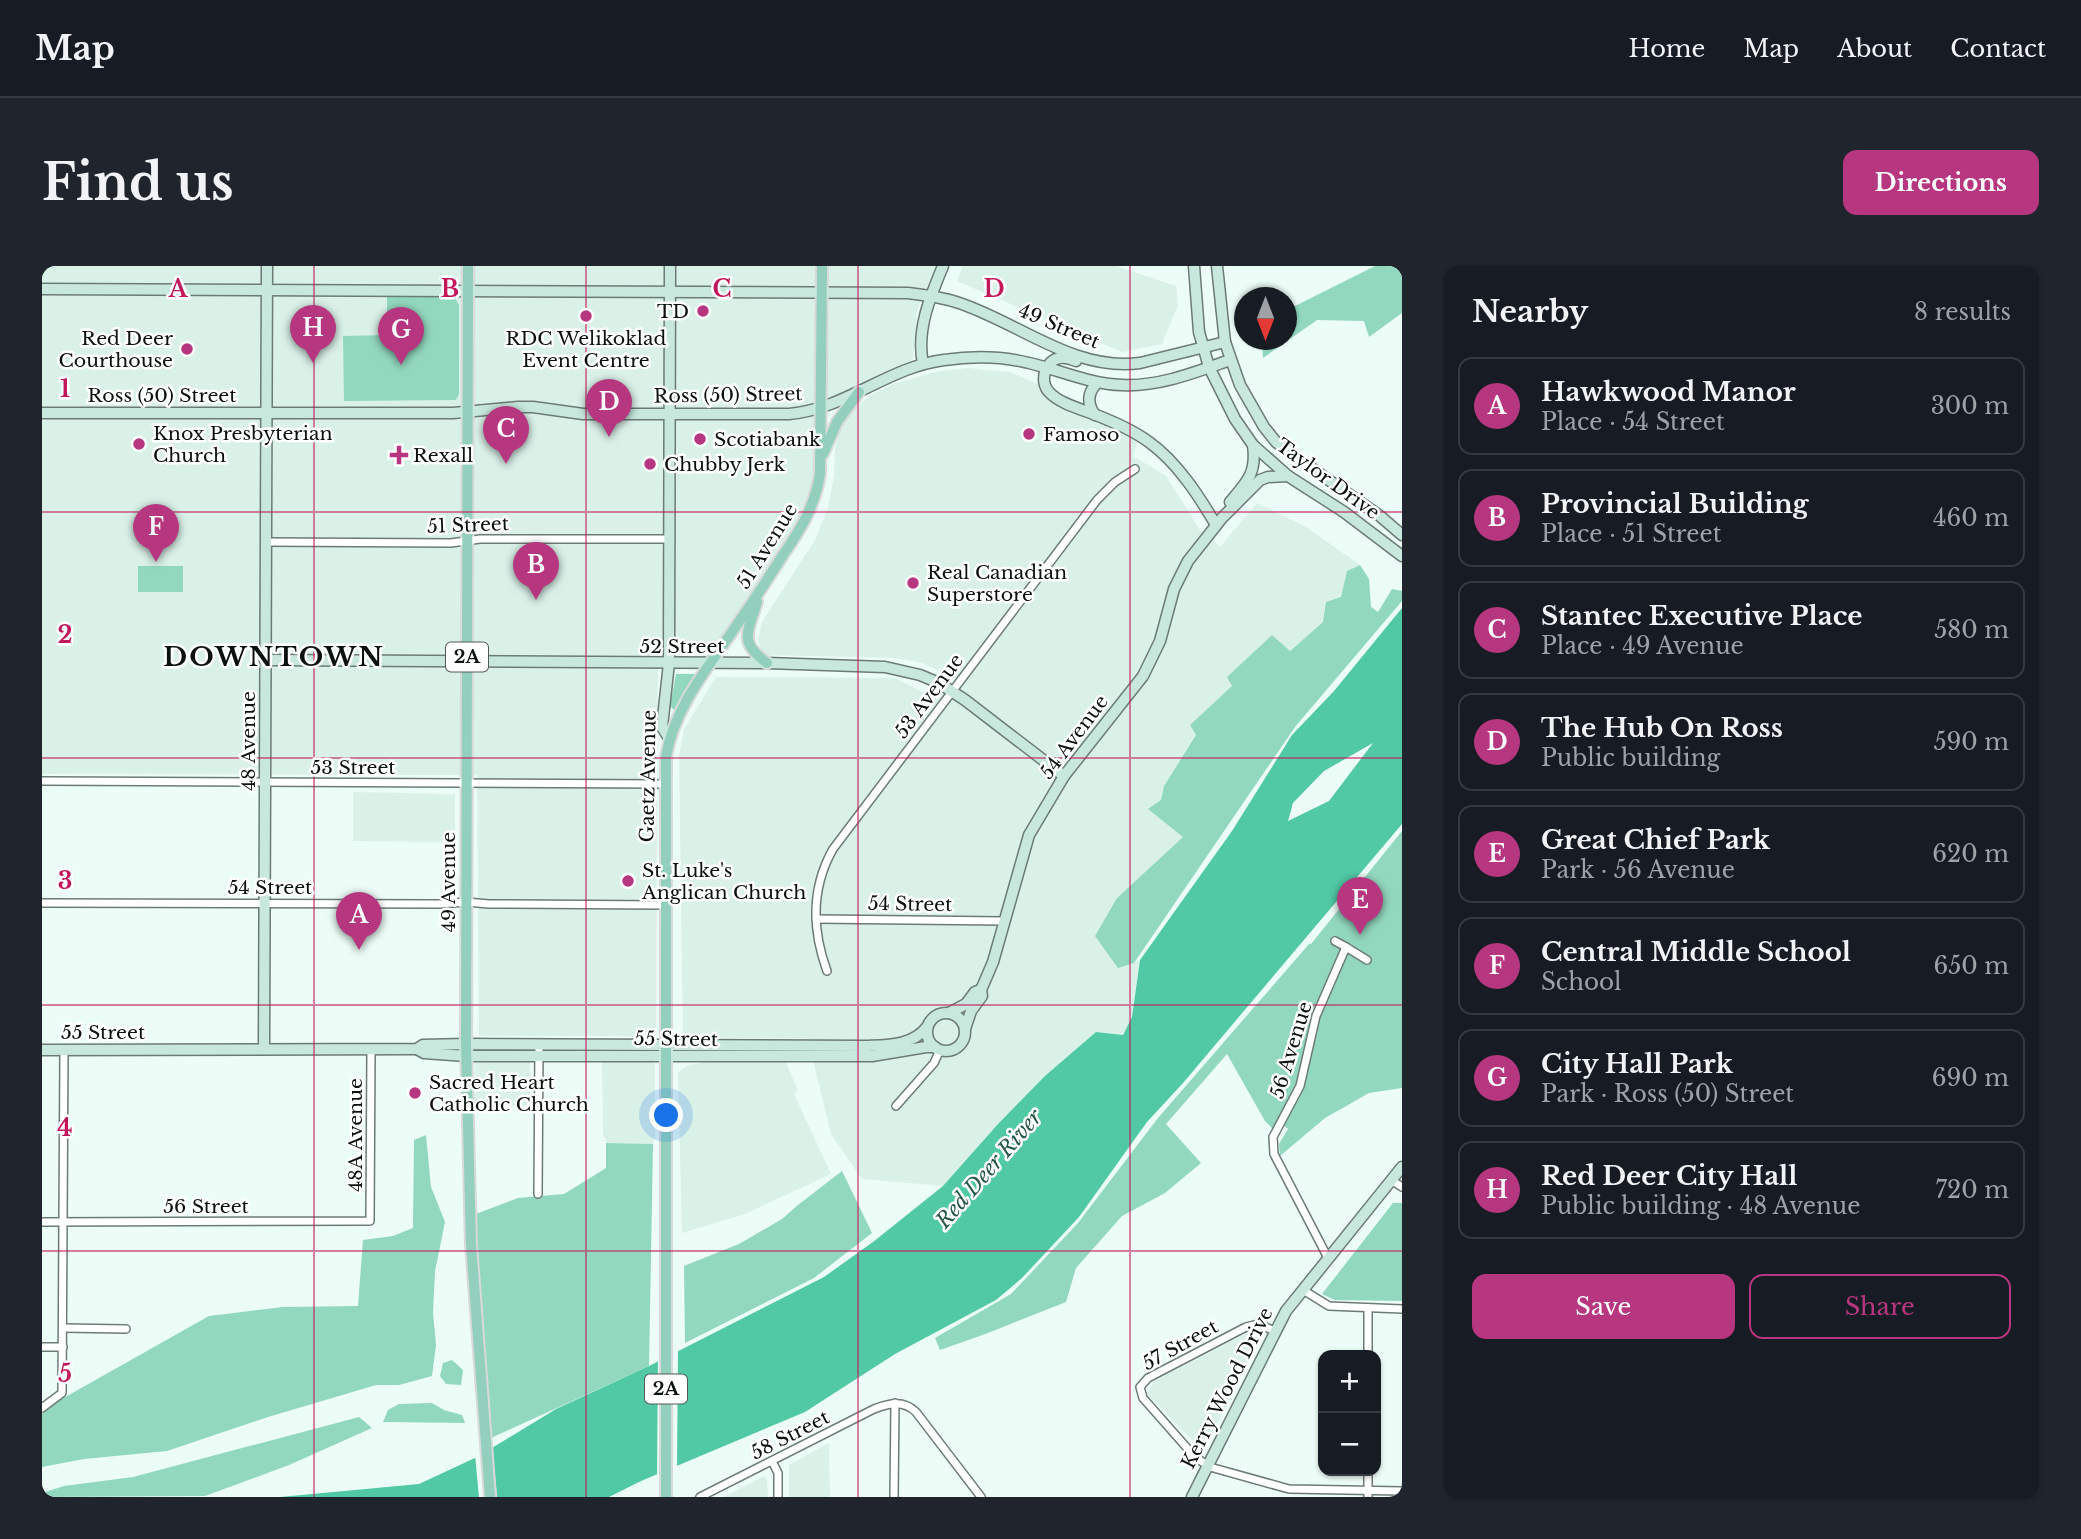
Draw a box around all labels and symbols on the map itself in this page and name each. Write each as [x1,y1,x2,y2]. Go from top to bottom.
text: A [168,275,189,303]
text: B [441,275,459,303]
text: C [713,275,731,303]
text: D [983,275,1005,303]
north arrow [1234,287,1297,350]
street label: 49 Street [1015,299,1104,354]
place label: TD [657,300,689,323]
marker: TD [695,303,711,319]
pin: H [290,305,336,363]
pin: G [378,307,424,365]
marker: RDC Welikoklad Event Centre [578,308,594,324]
place label: Red Deer Courthouse [59,327,173,372]
place label: RDC Welikoklad Event Centre [506,327,667,372]
marker: Red Deer Courthouse [179,341,195,357]
text: 1 [60,375,70,403]
pin: D [586,379,632,437]
street label: Ross (50) Street [653,382,803,408]
street label: Ross (50) Street [88,384,237,407]
pin: C [483,406,529,464]
place label: Knox Presbyterian Church [153,422,333,467]
place label: Famoso [1043,423,1119,446]
marker: Famoso [1021,426,1037,442]
place label: Scotiabank [714,428,821,451]
marker: Scotiabank [692,431,708,447]
street label: Taylor Drive [1272,434,1384,524]
marker: Knox Presbyterian Church [131,436,147,452]
place label: Rexall [413,444,473,467]
marker: Rexall [391,447,407,463]
place label: Chubby Jerk [664,453,786,476]
marker: Chubby Jerk [642,456,658,472]
street label: 51 Avenue [732,499,802,593]
pin: F [133,504,179,562]
street label: 51 Street [427,512,510,538]
pin: B [513,542,559,600]
place label: Real Canadian Superstore [927,561,1067,606]
marker: Real Canadian Superstore [905,575,921,591]
text: 2 [58,621,72,649]
street label: 52 Street [639,635,725,658]
district label: DOWNTOWN [163,641,385,673]
road number: 2A [446,642,488,671]
street label: 53 Avenue [890,649,968,743]
street label: 48 Avenue [237,691,260,791]
street label: 54 Avenue [1035,691,1113,783]
street label: Gaetz Avenue [635,709,661,843]
street label: 53 Street [310,756,396,779]
street label: 49 Avenue [437,832,460,932]
place label: St. Luke's Anglican Church [641,859,806,904]
text: 3 [58,867,72,895]
marker: St. Luke's Anglican Church [620,873,636,889]
street label: 54 Street [228,876,313,899]
pin: E [1337,877,1383,935]
pin: A [336,892,382,950]
street label: 54 Street [868,892,953,916]
street label: 56 Avenue [1265,999,1317,1101]
street label: 55 Street [61,1021,146,1044]
street label: 55 Street [634,1027,719,1051]
place label: Sacred Heart Catholic Church [429,1071,589,1116]
street label: 48A Avenue [344,1078,367,1192]
marker: Sacred Heart Catholic Church [407,1085,423,1101]
your location [649,1098,683,1132]
water label: Red Deer River [930,1103,1049,1234]
text: 4 [57,1114,73,1142]
street label: 56 Street [163,1195,250,1218]
street label: Kerry Wood Drive [1176,1304,1278,1472]
street label: 57 Street [1138,1314,1223,1375]
text: 5 [58,1360,72,1388]
road number: 2A [645,1374,687,1404]
street label: 58 Street [747,1405,834,1465]

